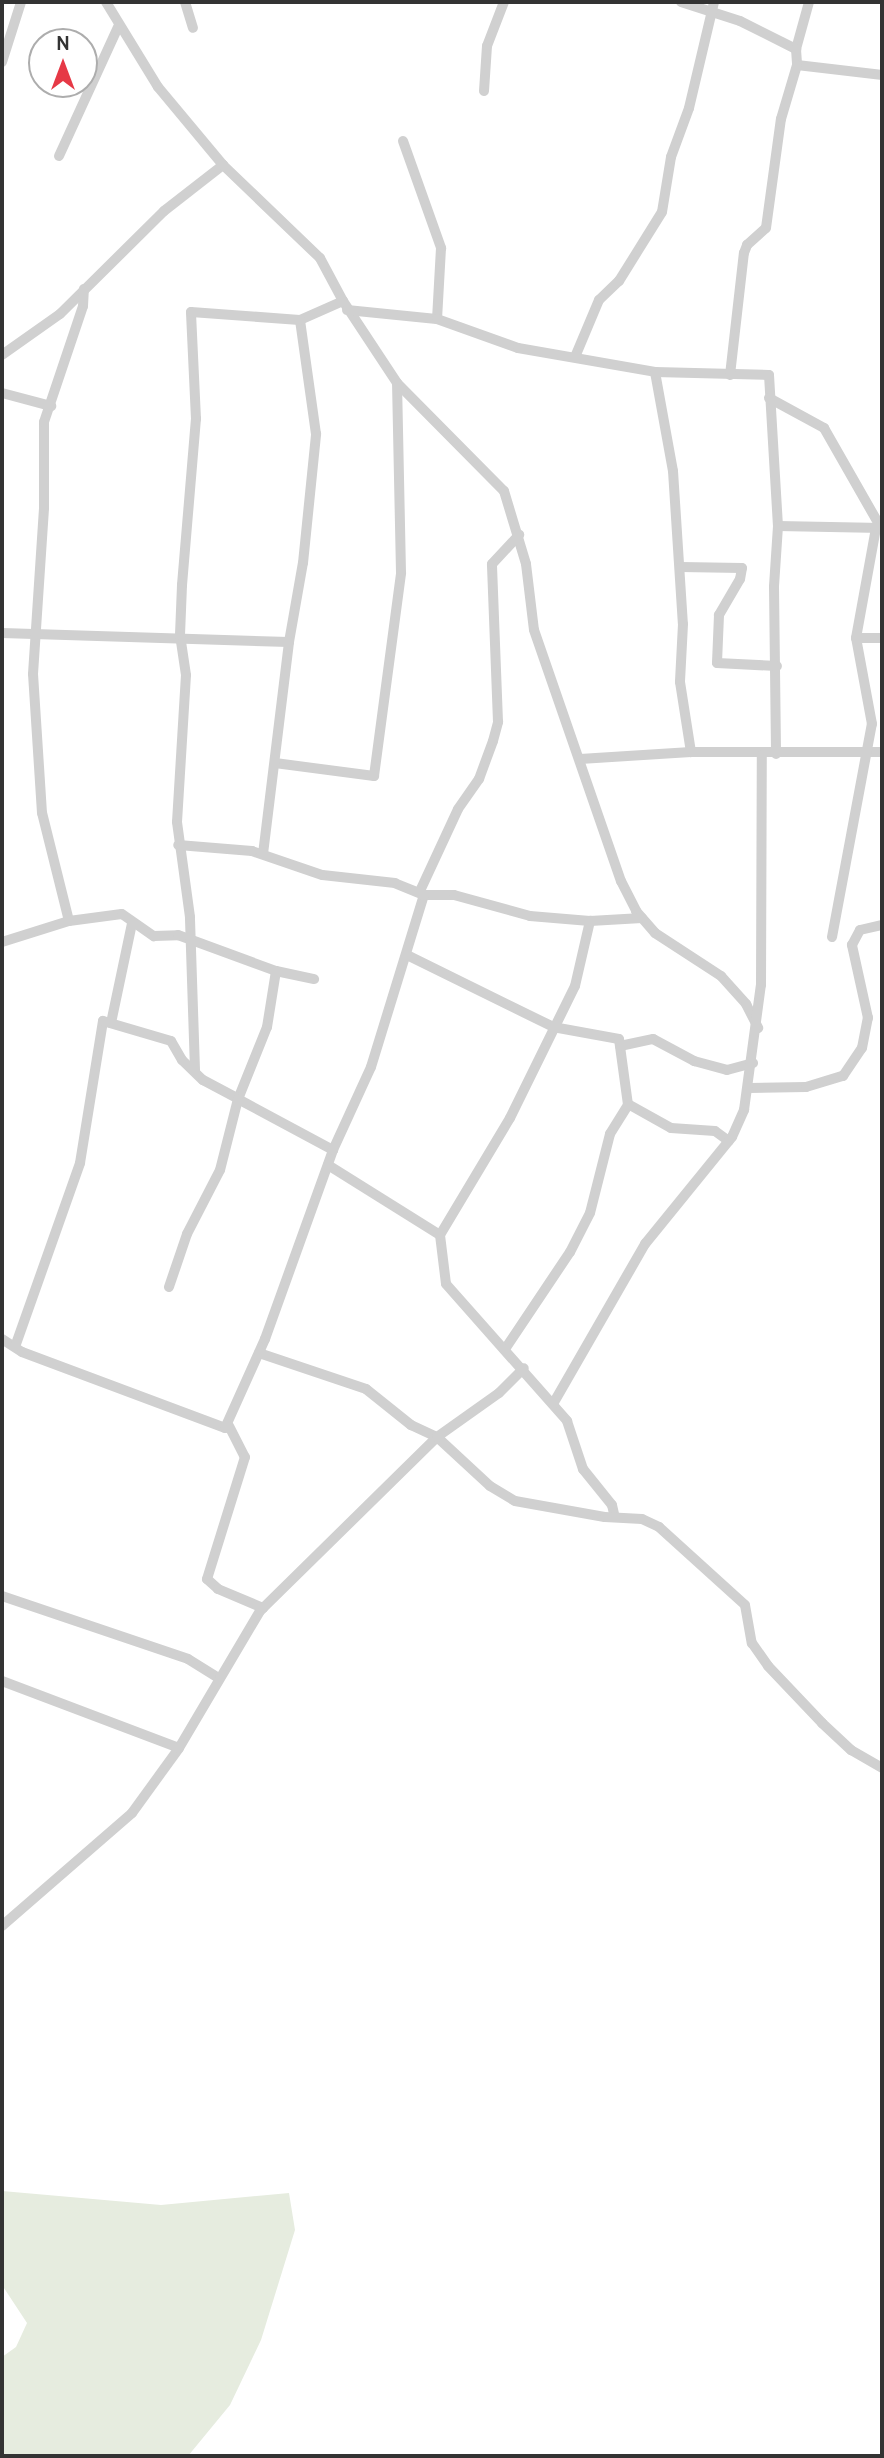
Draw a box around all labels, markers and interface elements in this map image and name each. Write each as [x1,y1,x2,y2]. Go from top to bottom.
north arrow [28,28,98,98]
text: N [56,32,70,55]

